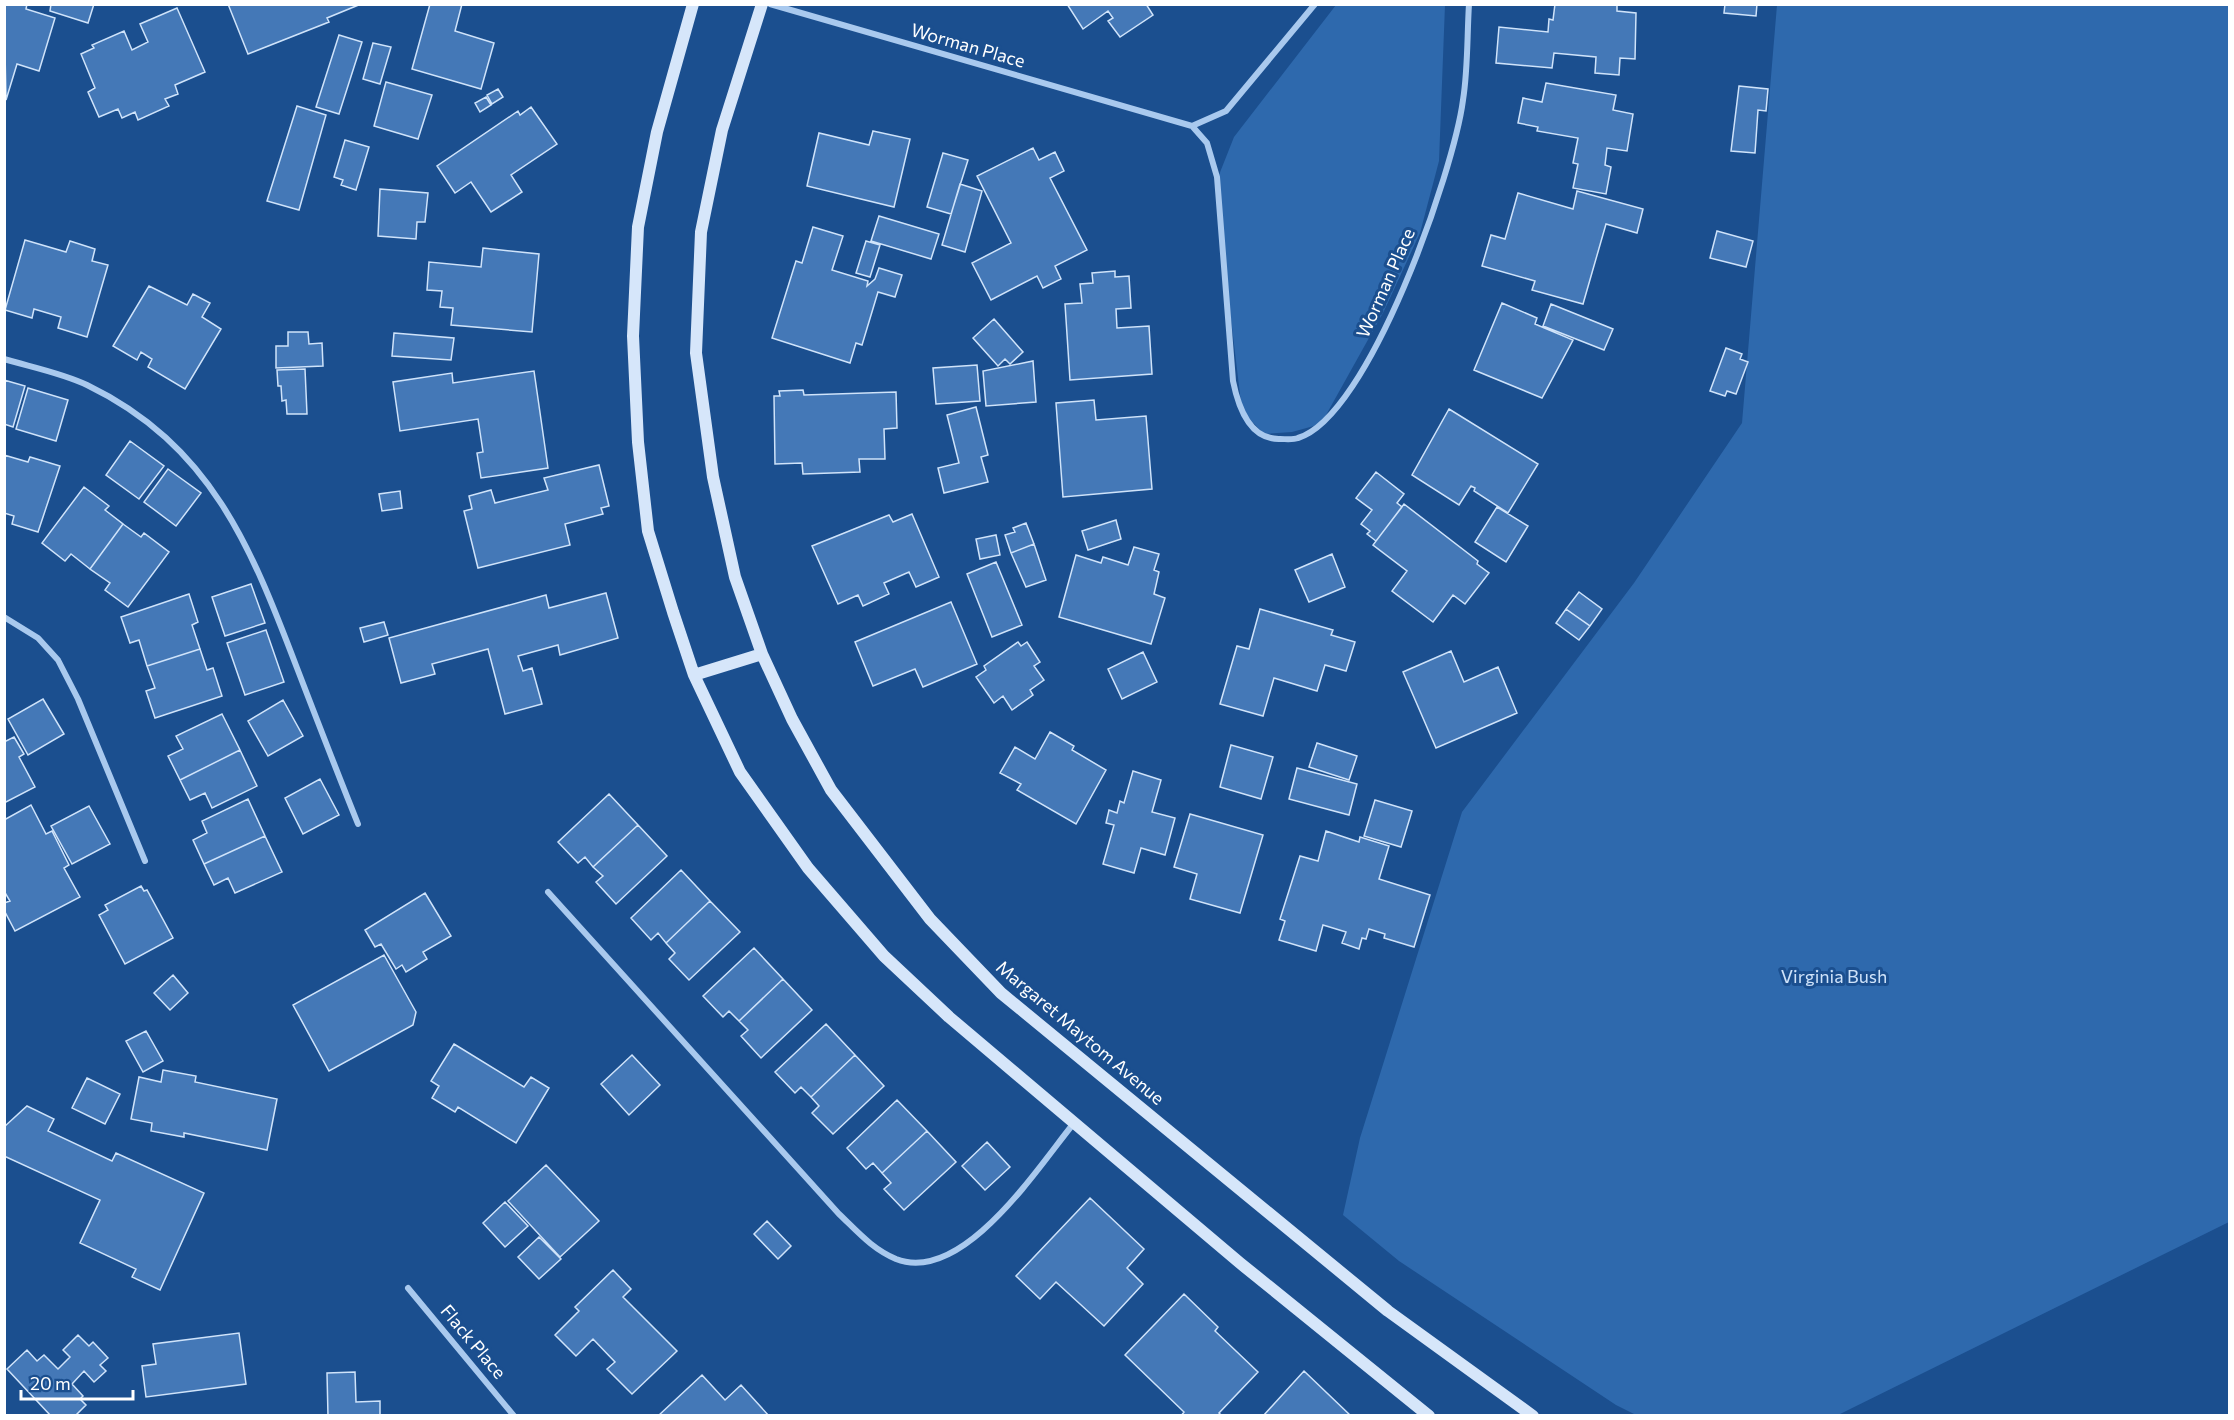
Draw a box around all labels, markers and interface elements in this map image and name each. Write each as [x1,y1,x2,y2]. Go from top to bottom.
street label: Worman Place [909,18,1028,72]
street label: Worman Place [1351,224,1419,341]
street label: Margaret Maytom Avenue [992,956,1169,1109]
park label: Virginia Bush [1781,965,1887,987]
street label: Flack Place [436,1300,511,1383]
scale bar [21,1363,134,1401]
text: 20 m [30,1372,71,1394]

